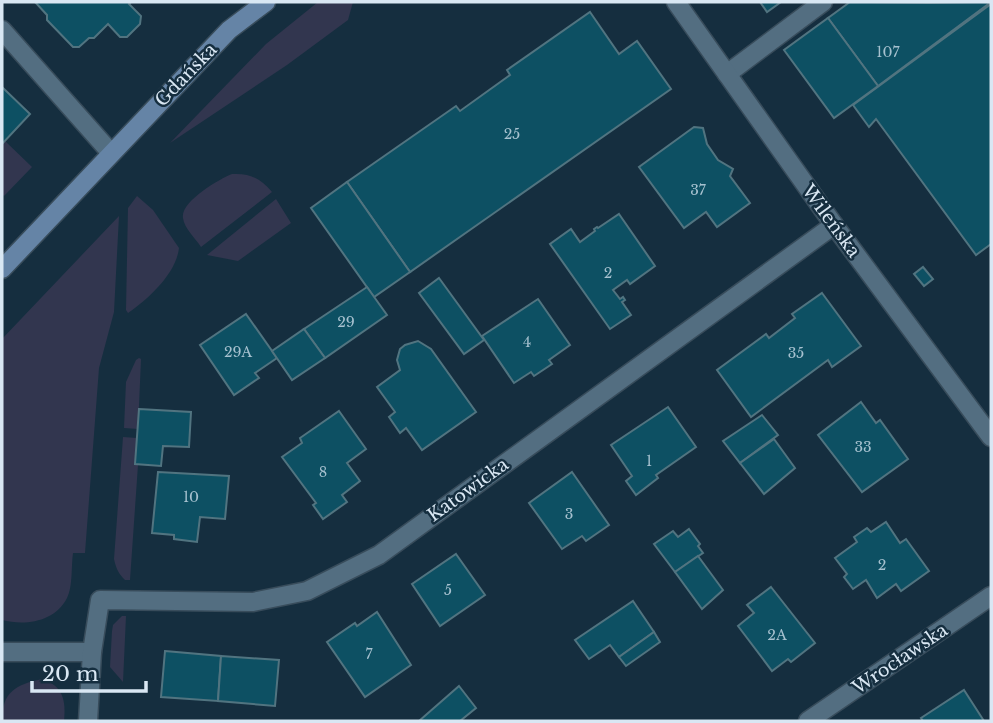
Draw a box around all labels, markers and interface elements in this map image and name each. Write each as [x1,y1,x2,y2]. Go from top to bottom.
street label: Gdańska [151,39,222,111]
house number: 107 [876,43,901,61]
house number: 25 [504,125,520,143]
street label: Wileńska [797,179,865,262]
house number: 37 [690,181,707,199]
house number: 2 [604,264,612,282]
house number: 29 [337,313,355,331]
house number: 4 [523,333,531,351]
house number: 29A [224,343,252,361]
house number: 35 [788,344,804,362]
house number: 33 [854,438,872,456]
house number: 1 [646,452,652,470]
street label: Katowicka [423,453,513,527]
house number: 8 [319,463,327,481]
house number: 10 [183,488,199,506]
house number: 3 [565,505,573,523]
house number: 2 [878,556,886,574]
house number: 5 [444,581,452,599]
street label: Wrocławska [847,619,952,699]
house number: 2A [767,626,787,644]
house number: 7 [365,645,373,663]
scale bar [32,650,145,694]
text: 20 m [42,661,99,687]

